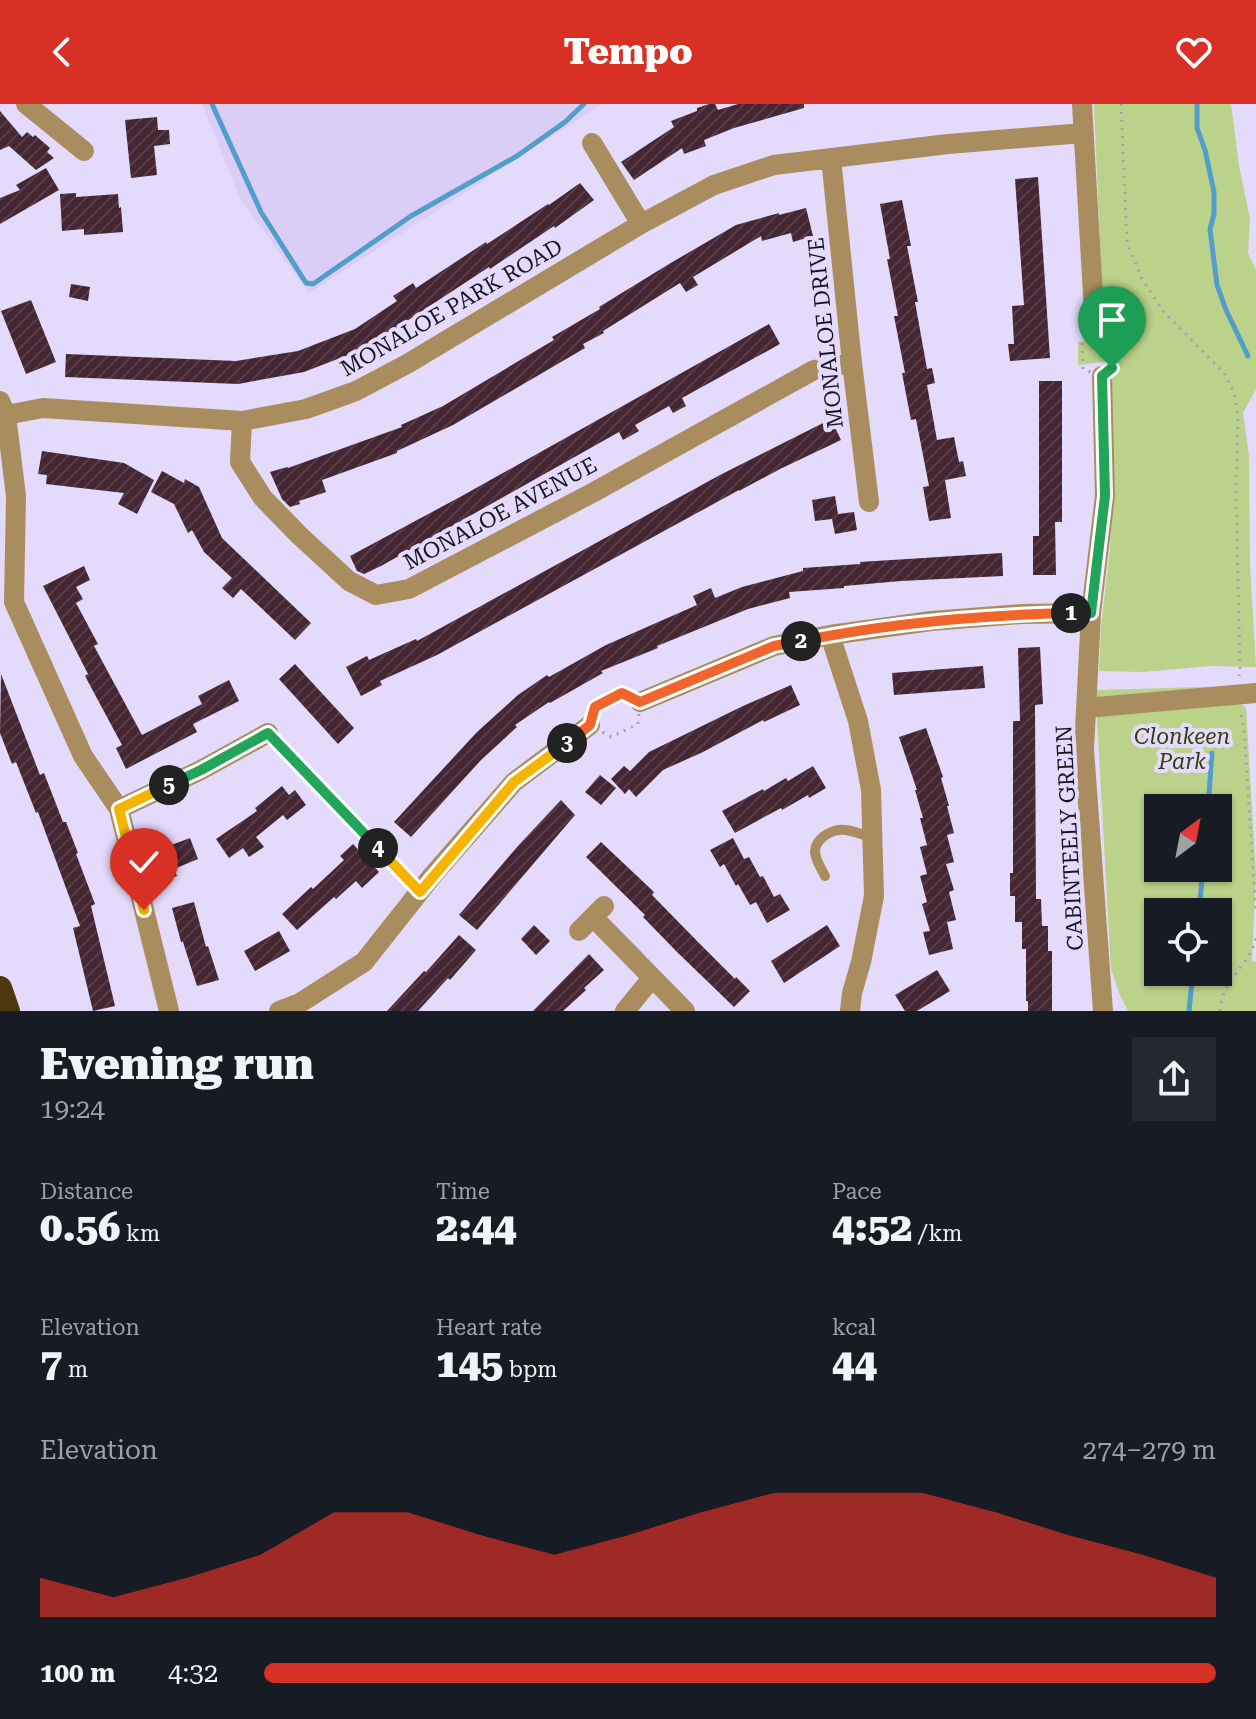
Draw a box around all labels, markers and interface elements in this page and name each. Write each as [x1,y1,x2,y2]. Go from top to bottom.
icon: back [40,30,84,74]
icon: heart [1172,30,1216,74]
text: Tempo [563,31,693,73]
street label: MONALOE PARK ROAD [336,234,567,381]
street label: MONALOE DRIVE [803,236,848,430]
pin [1078,286,1146,368]
icon: arrive [1090,298,1134,342]
street label: MONALOE AVENUE [399,452,601,575]
pin: 1 [1051,593,1091,633]
text: 1 [1065,600,1077,625]
pin: 2 [781,621,821,661]
text: 2 [795,628,807,653]
pin: 3 [547,723,587,763]
park label: Clonkeen Park [1134,724,1230,774]
street label: CABINTEELY GREEN [1051,725,1088,951]
text: 3 [561,730,573,755]
pin: 5 [149,765,189,805]
text: 5 [163,772,175,797]
north arrow [1144,794,1232,882]
map controls [1144,794,1232,986]
pin [110,828,178,910]
pin: 4 [358,828,398,868]
text: 4 [372,835,384,860]
icon: check [122,840,166,884]
button: locate [1144,898,1232,986]
button: share [1132,1037,1216,1121]
text: Evening run [40,1038,314,1090]
text: 19:24 [40,1094,105,1124]
text: Distance [40,1179,133,1204]
text: Time [436,1179,490,1204]
text: Pace [832,1179,882,1204]
text: 0.56 [40,1204,121,1251]
text: 2:44 [436,1204,516,1251]
text: 4:52 [832,1204,912,1251]
text: km [121,1221,160,1246]
text: /km [912,1221,962,1246]
text: Elevation [40,1315,140,1340]
text: Heart rate [436,1315,542,1340]
text: kcal [832,1315,876,1340]
text: 7 [40,1340,62,1387]
text: 145 [436,1340,503,1387]
text: 44 [832,1340,877,1387]
text: m [62,1357,88,1382]
text: bpm [503,1357,557,1382]
text: Elevation [40,1435,158,1465]
text: 274–279 m [1083,1435,1216,1465]
text: 100 m [40,1658,115,1688]
text: 4:32 [168,1658,218,1688]

